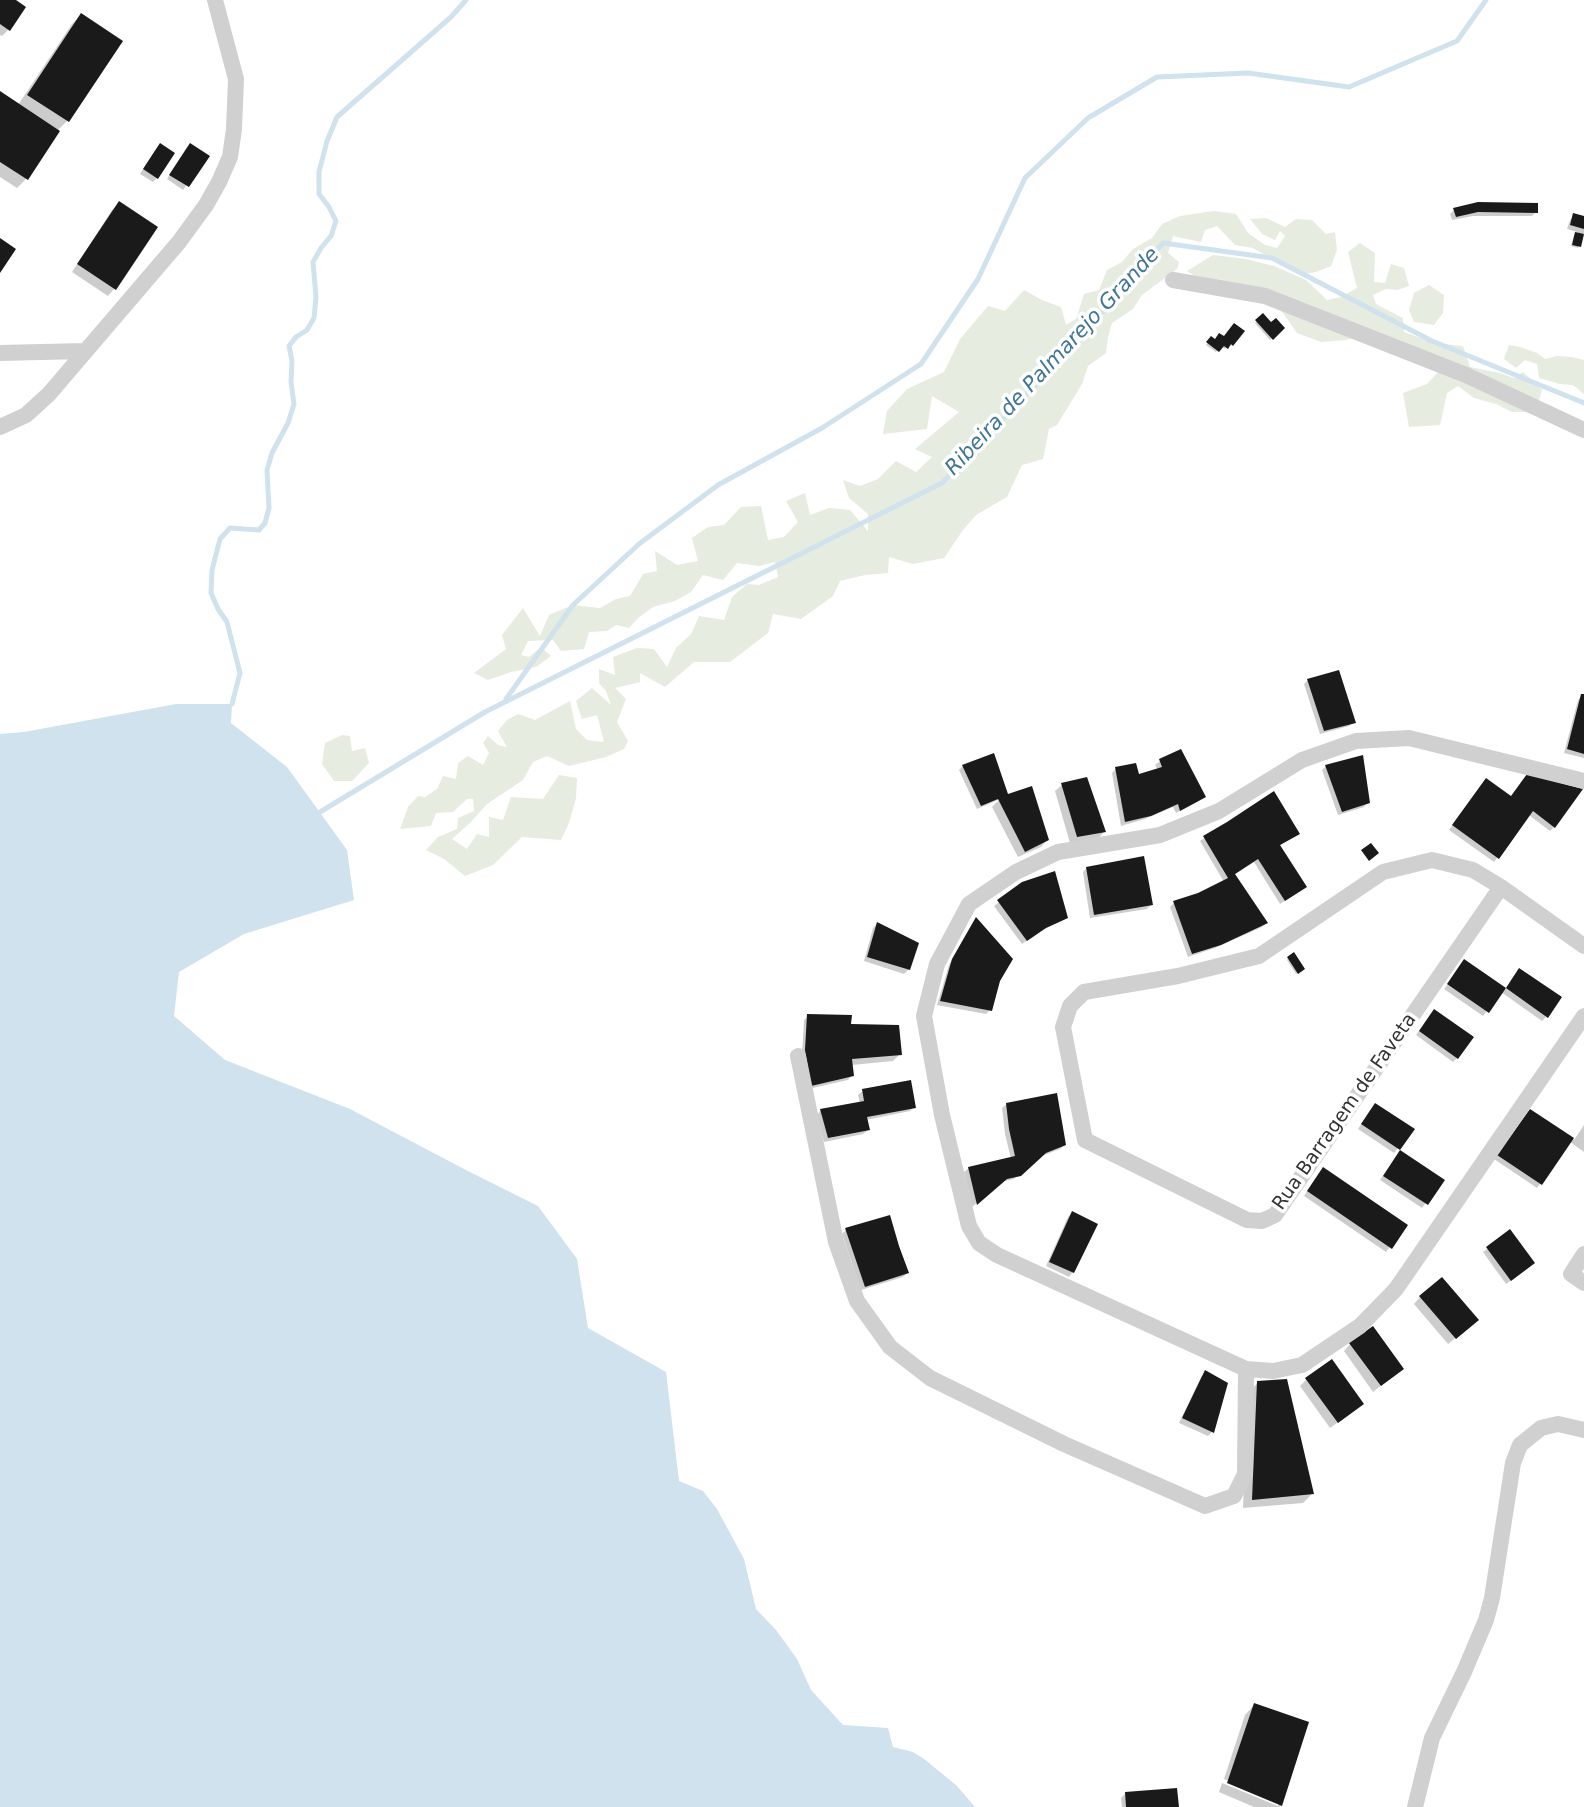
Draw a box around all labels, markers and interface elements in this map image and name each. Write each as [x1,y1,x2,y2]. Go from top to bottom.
water label: Ribeira de Palmarejo Grande [941,243,1165,481]
street label: Rua Barragem de Faveta [1268,1009,1422,1215]

